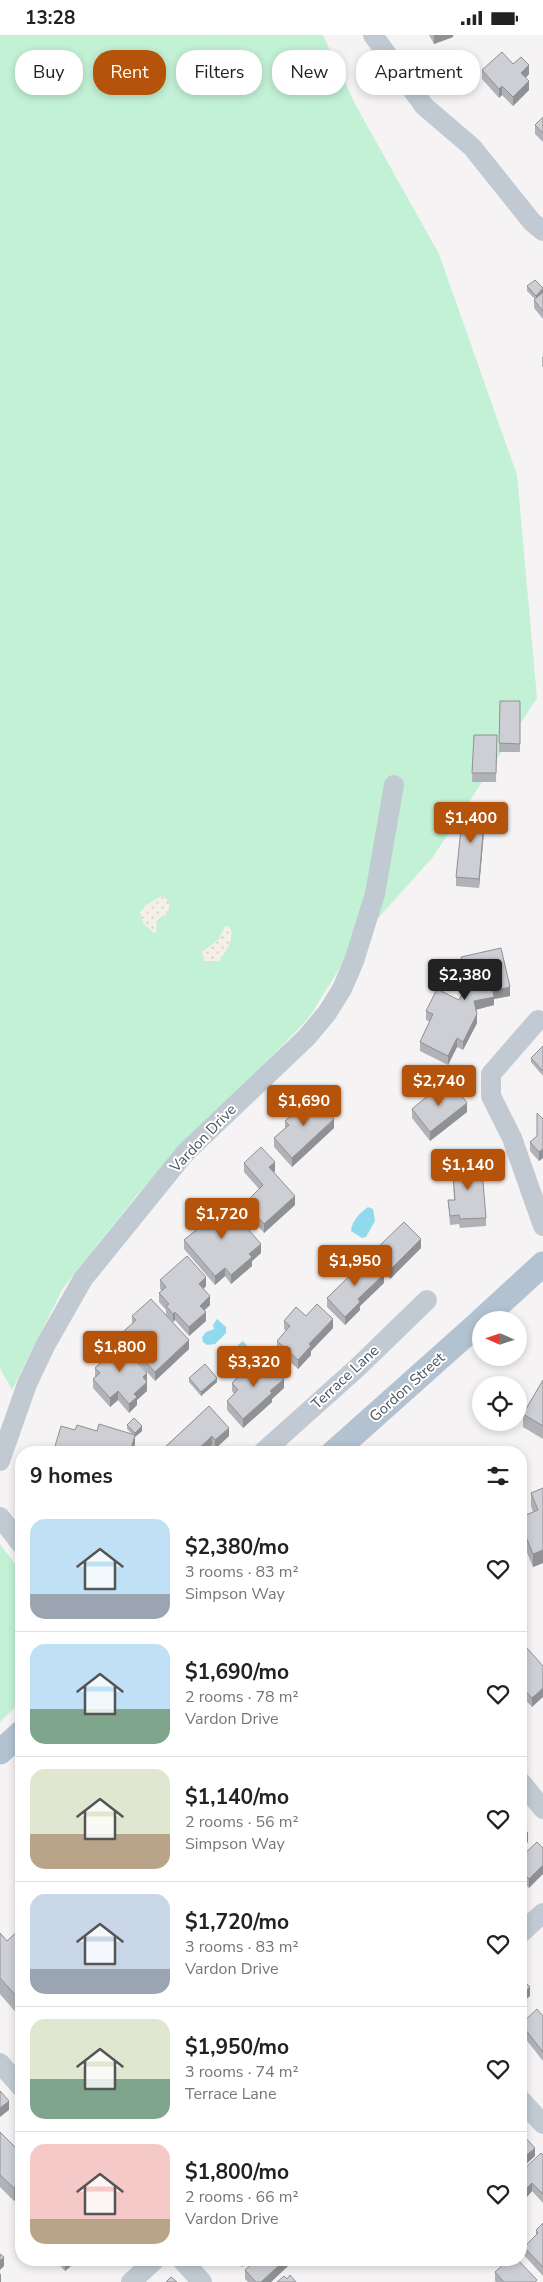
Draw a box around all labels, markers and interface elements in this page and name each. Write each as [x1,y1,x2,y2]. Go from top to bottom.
text: 13:28 [25,5,75,31]
chip: Buy [15,50,83,95]
chip: Rent [93,50,166,95]
chip: Filters [176,50,262,95]
chip: New [272,50,346,95]
chip: Apartment [356,50,480,95]
pin: $1,400 [430,801,512,844]
text: $1,400 [445,807,497,829]
pin: $2,380 [424,959,506,1001]
text: $2,380 [439,964,491,986]
pin: $2,740 [398,1065,480,1107]
text: $2,740 [413,1070,465,1092]
pin: $1,690 [263,1085,345,1127]
text: $1,690 [278,1090,330,1112]
street label: Vardon Drive [165,1099,241,1177]
pin: $1,140 [427,1149,509,1191]
text: $1,140 [442,1154,494,1176]
pin: $1,720 [181,1197,263,1240]
text: $1,720 [196,1203,248,1225]
pin: $1,950 [314,1245,396,1287]
text: $1,950 [329,1250,381,1272]
north arrow [472,1311,528,1366]
map controls [472,1311,527,1431]
pin: $1,800 [79,1331,161,1373]
text: $1,800 [94,1336,146,1358]
street label: Terrace Lane [307,1340,383,1414]
pin: $3,320 [213,1345,295,1388]
street label: Gordon Street [365,1347,450,1426]
text: $3,320 [228,1351,280,1373]
button: locate [472,1376,527,1431]
text: 9 homes [30,1462,113,1490]
icon: filters [484,1462,512,1490]
text: $2,380/mo [185,1533,289,1561]
icon: home [70,1539,130,1599]
icon: heart [484,1555,512,1583]
text: 3 rooms · 83 m² [185,1561,298,1583]
text: Simpson Way [185,1583,285,1605]
text: $1,690/mo [185,1658,289,1686]
icon: home [70,1664,130,1724]
icon: heart [484,1680,512,1708]
text: 2 rooms · 78 m² [185,1686,298,1708]
text: Vardon Drive [185,1708,279,1730]
text: $1,140/mo [185,1783,289,1811]
icon: home [70,1789,130,1849]
icon: heart [484,1805,512,1833]
text: 2 rooms · 56 m² [185,1811,298,1833]
text: Simpson Way [185,1833,285,1855]
text: $1,720/mo [185,1908,289,1936]
icon: home [70,1914,130,1974]
icon: heart [484,1930,512,1958]
text: 3 rooms · 83 m² [185,1936,298,1958]
text: Vardon Drive [185,1958,279,1980]
text: $1,950/mo [185,2033,289,2061]
icon: home [70,2039,130,2099]
icon: heart [484,2055,512,2083]
text: 3 rooms · 74 m² [185,2061,298,2083]
text: Terrace Lane [185,2083,276,2105]
text: $1,800/mo [185,2158,289,2186]
icon: home [70,2164,130,2224]
icon: heart [484,2180,512,2208]
text: 2 rooms · 66 m² [185,2186,298,2208]
text: Vardon Drive [185,2208,279,2230]

